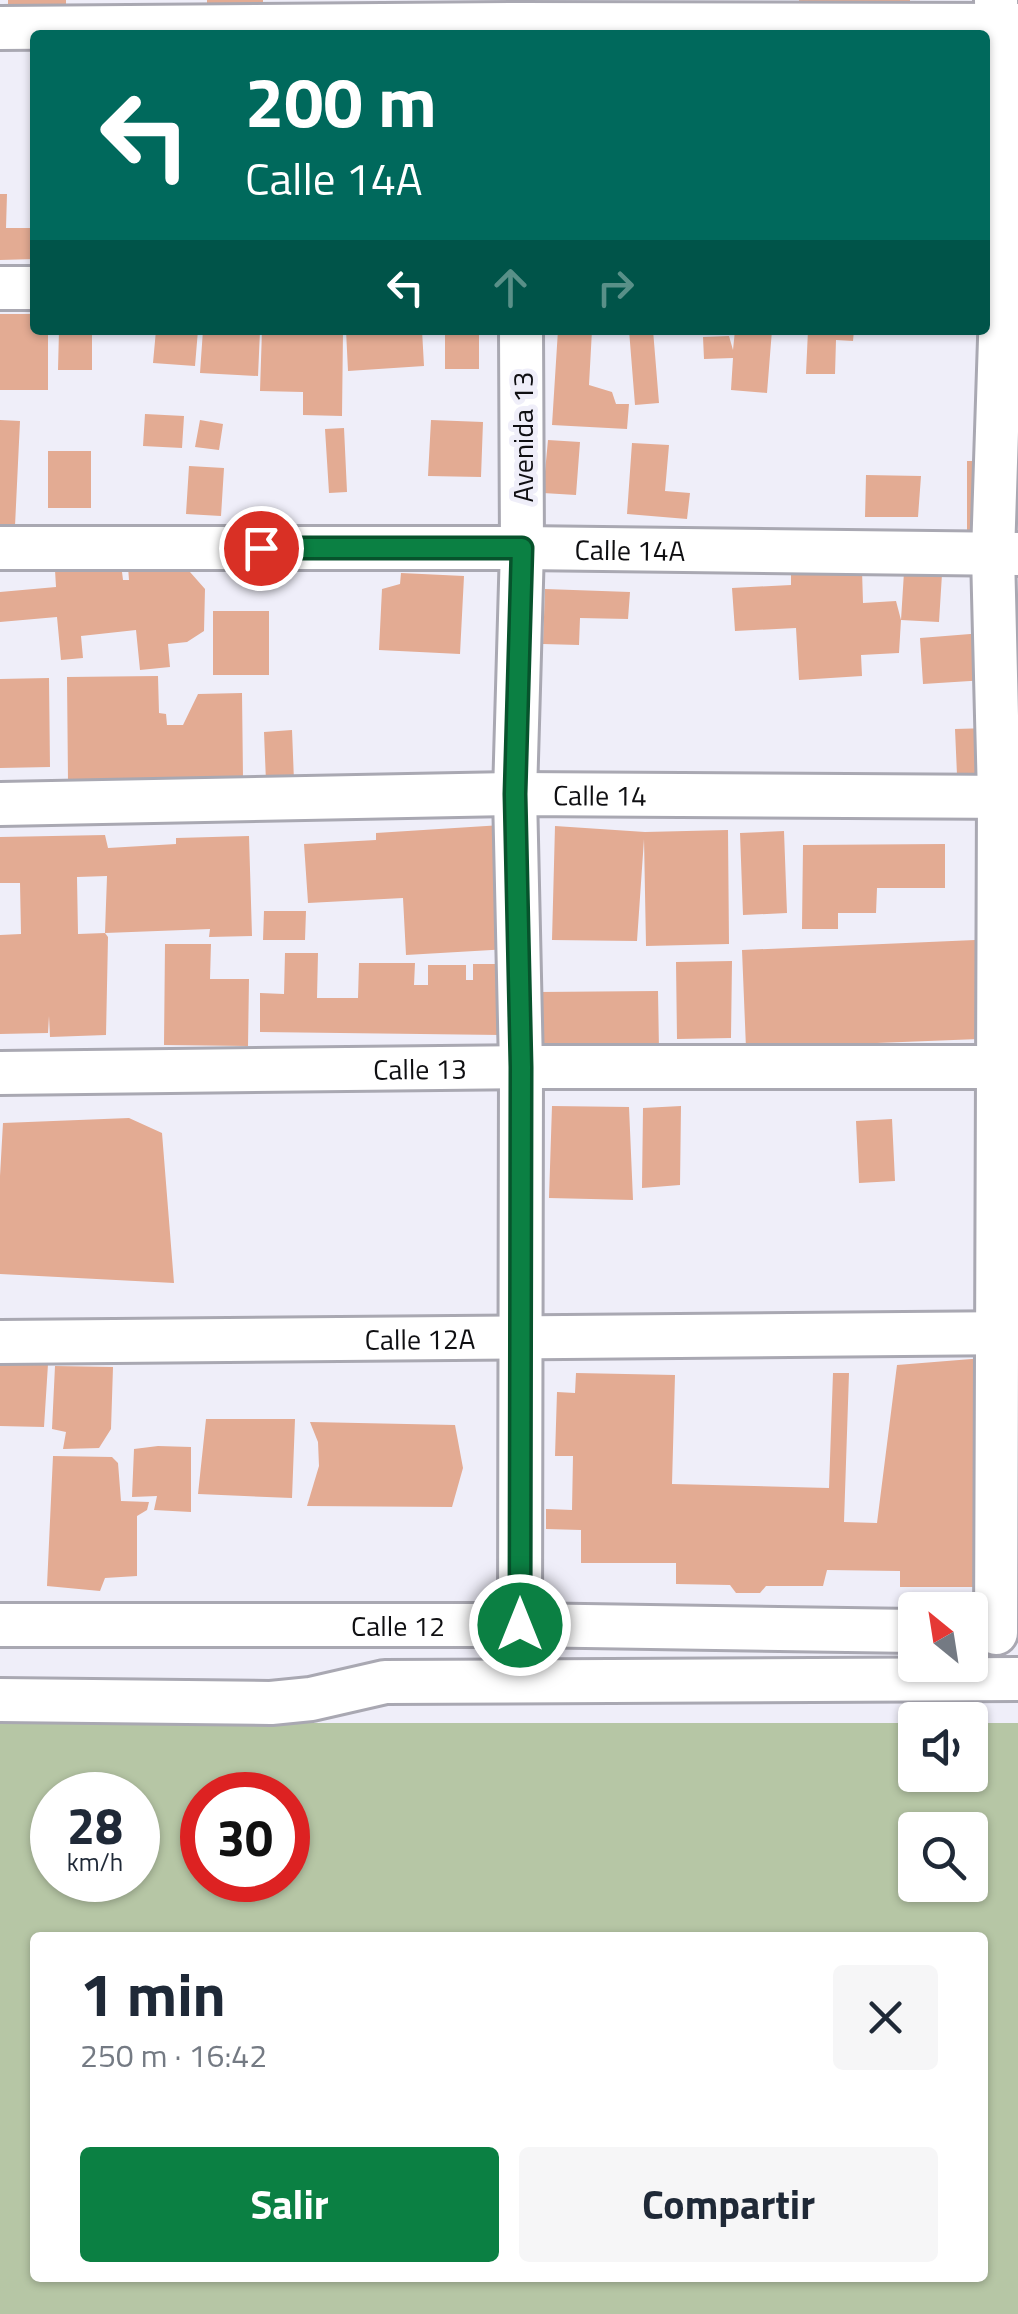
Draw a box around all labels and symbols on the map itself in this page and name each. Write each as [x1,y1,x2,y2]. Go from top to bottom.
street label: Avenida 13 [501,371,544,503]
pin [219,506,304,591]
street label: Calle 14A [574,527,686,571]
street label: Calle 14 [553,773,647,816]
street label: Calle 13 [373,1046,467,1090]
street label: Calle 12A [364,1316,476,1360]
position arrow [468,1573,572,1677]
north arrow [898,1592,988,1682]
street label: Calle 12 [351,1604,445,1647]
speed limit sign: 30 [180,1772,310,1902]

